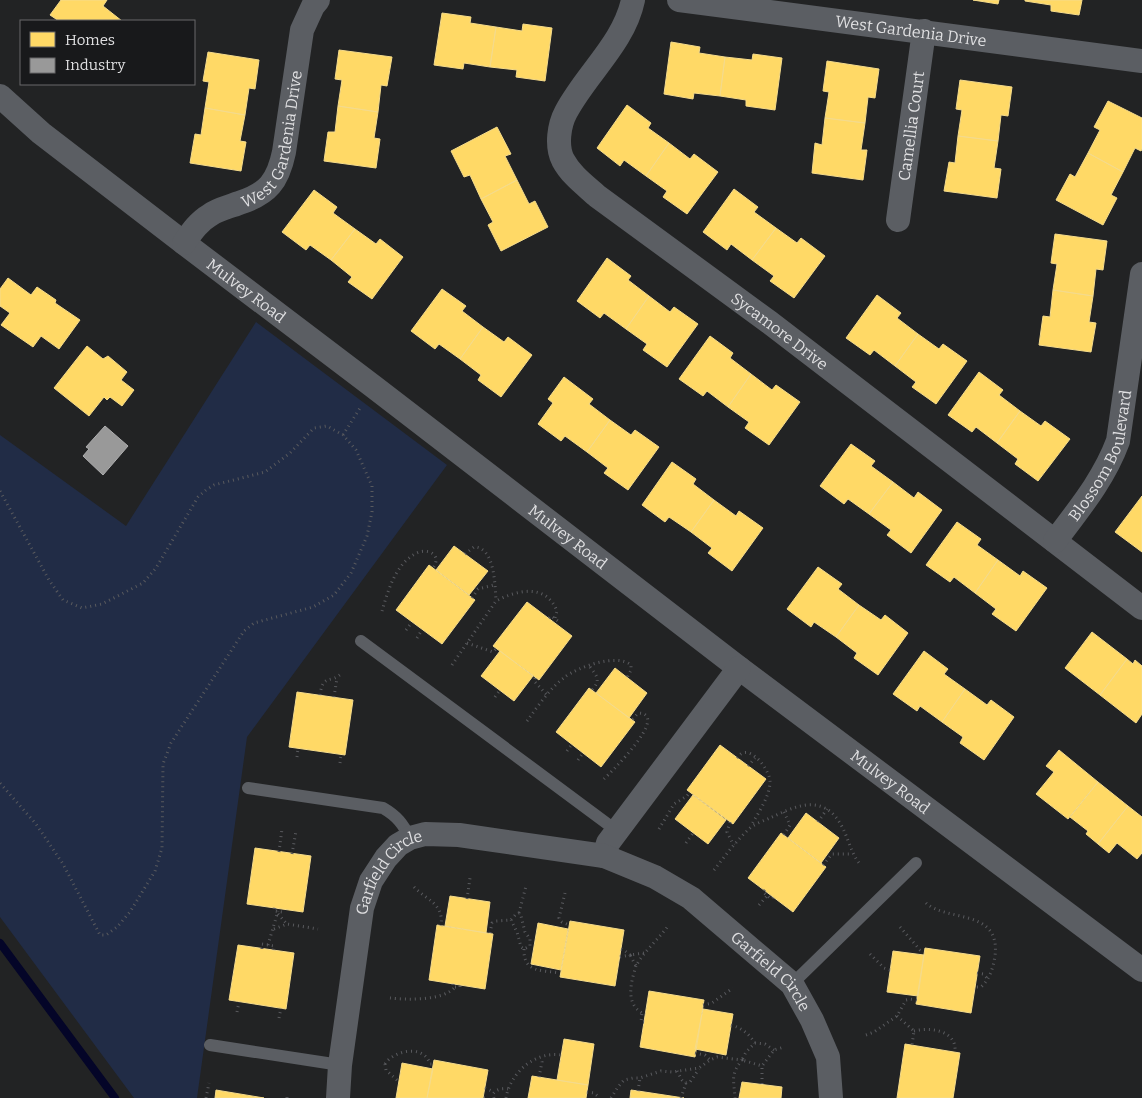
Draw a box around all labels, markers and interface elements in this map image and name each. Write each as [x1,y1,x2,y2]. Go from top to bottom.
street label: West Gardenia Drive [834,12,988,50]
legend [20,20,195,85]
text: Homes [65,31,115,49]
text: Industry [65,56,125,74]
street label: West Gardenia Drive [238,69,306,212]
street label: Camellia Court [895,70,928,182]
street label: Mulvey Road [203,255,290,327]
street label: Sycamore Drive [727,289,832,374]
street label: Blossom Boulevard [1065,388,1135,525]
street label: Mulvey Road [525,501,611,573]
street label: Mulvey Road [847,746,934,818]
street label: Garfield Circle [352,826,424,916]
street label: Garfield Circle [727,927,814,1015]

